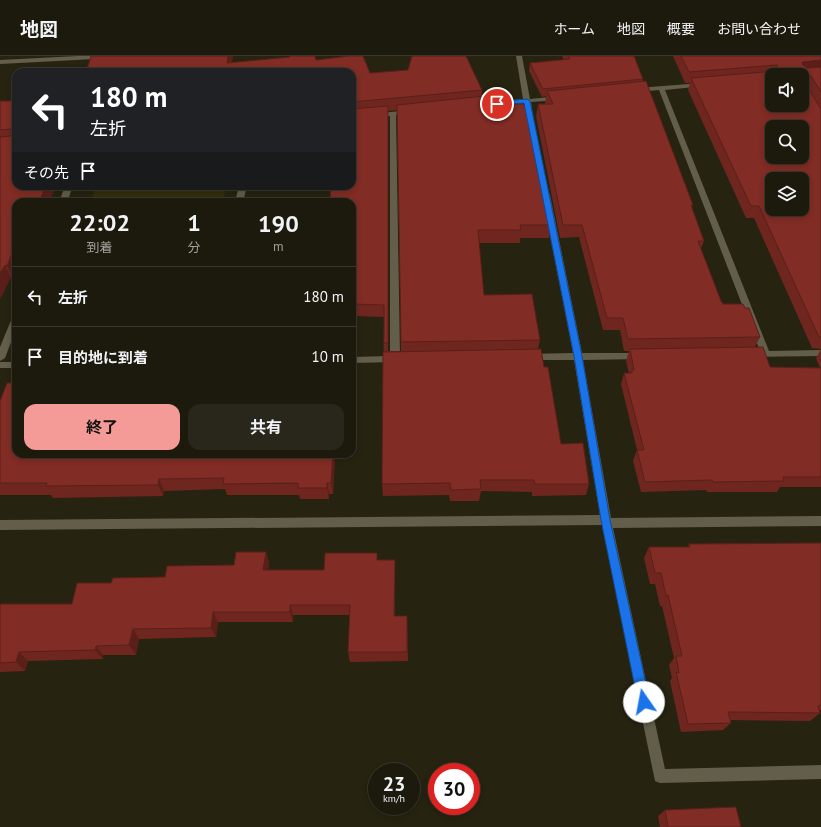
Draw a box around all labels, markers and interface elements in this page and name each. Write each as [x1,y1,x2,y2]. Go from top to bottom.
text: 地図 [20,17,58,41]
text: ホーム [553,20,595,38]
text: 地図 [617,20,645,38]
text: 概要 [667,20,695,38]
text: お問い合わせ [717,20,801,38]
map controls [765,68,809,216]
button: sound [765,68,809,112]
text: 180 m [90,78,167,115]
icon: left [24,84,76,136]
pin [480,87,514,121]
icon: arrive [486,93,508,115]
text: 左折 [90,117,126,140]
button: search [765,120,809,164]
icon: arrive [77,160,99,182]
text: その先 [24,163,69,182]
button: layers [765,172,809,216]
text: 22:02 [69,207,130,238]
text: 1 [187,207,201,238]
text: 190 [258,208,299,239]
text: m [273,238,284,255]
text: 到着 [87,239,113,256]
text: 分 [188,239,201,256]
icon: left [24,286,46,308]
text: 180 m [303,287,344,306]
text: 左折 [58,288,88,307]
icon: arrive [24,346,46,368]
text: 10 m [311,347,344,366]
text: 目的地に到着 [58,348,148,367]
button: 終了 [24,404,180,450]
button: 共有 [188,404,344,450]
position arrow [623,681,665,723]
speed limit sign: 30 [428,763,480,815]
text: 23 [383,771,405,797]
text: km/h [383,792,405,805]

